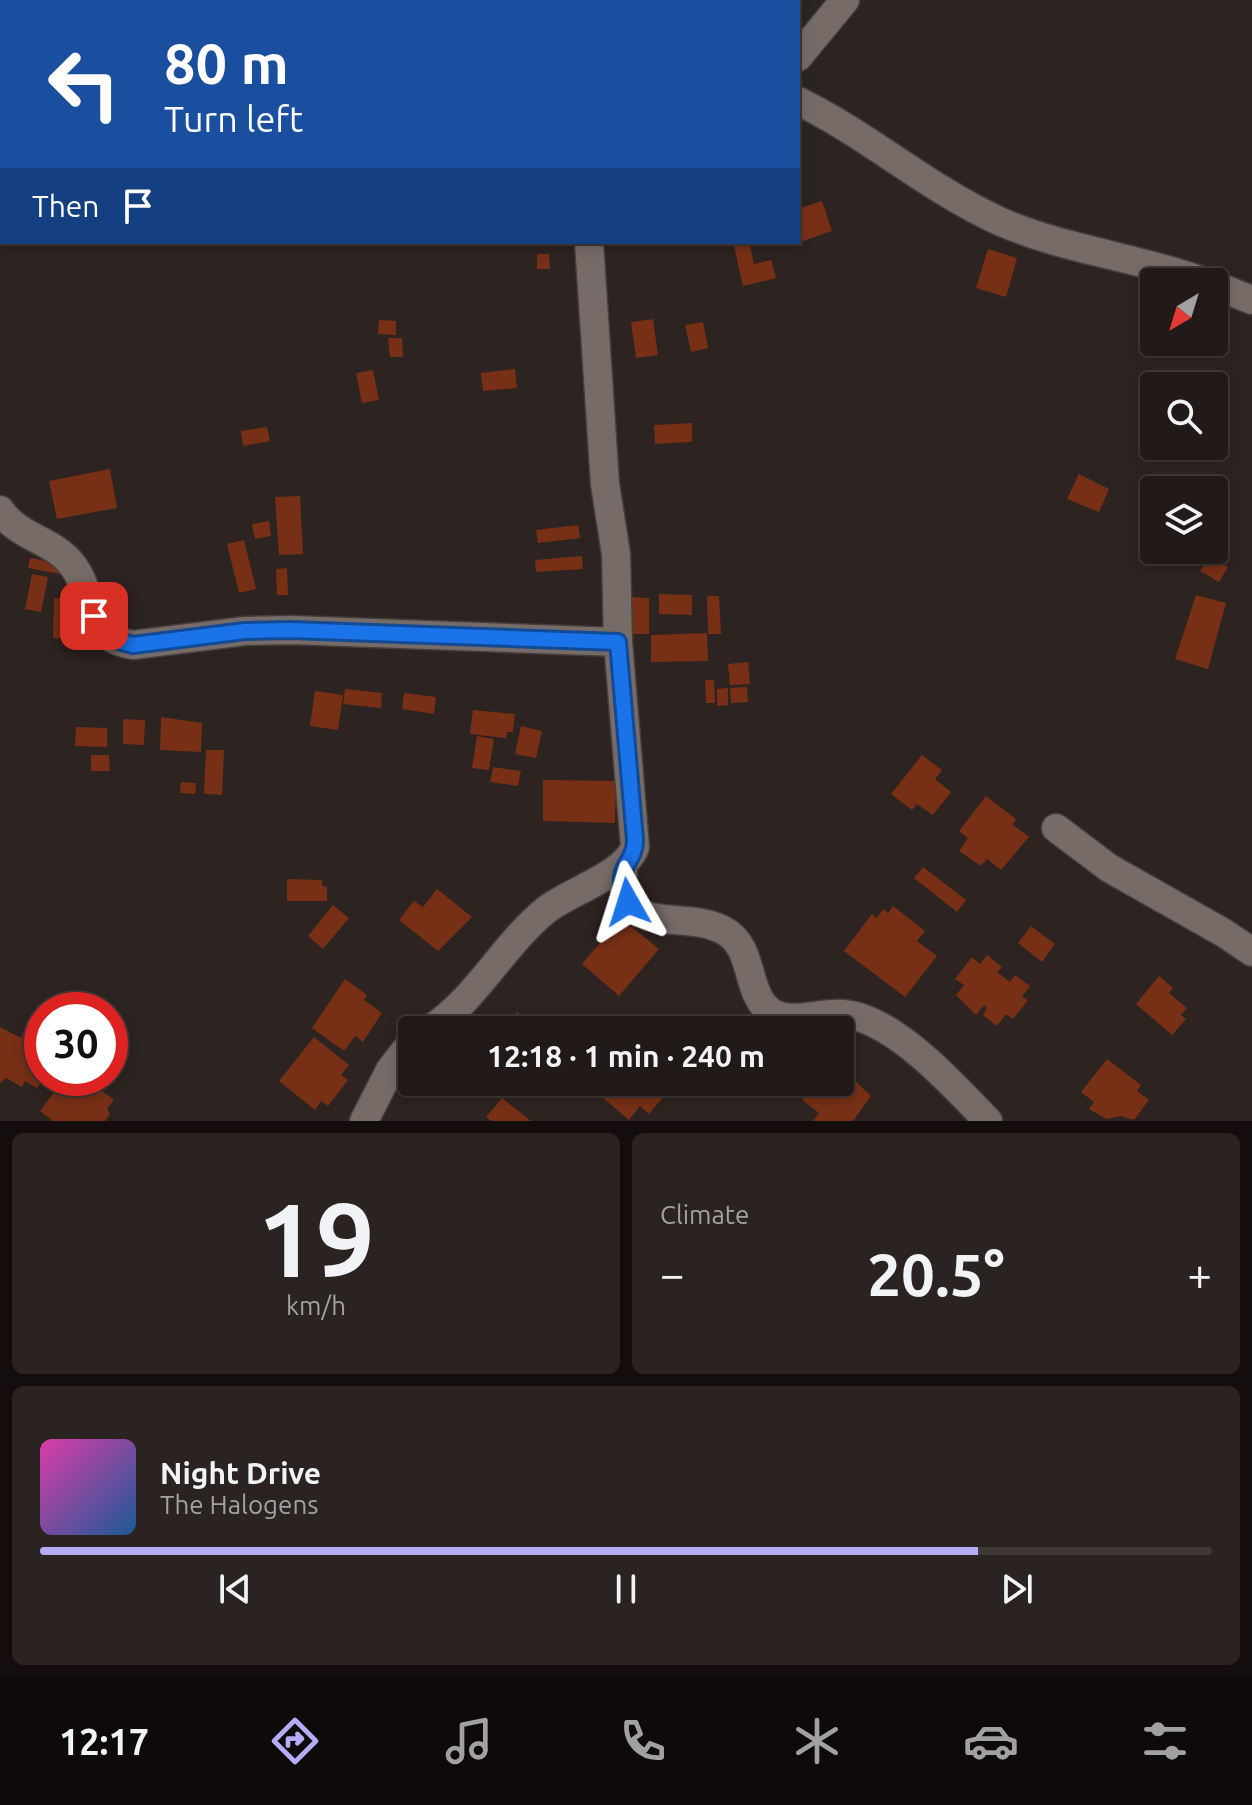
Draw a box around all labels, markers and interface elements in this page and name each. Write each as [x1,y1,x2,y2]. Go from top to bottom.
icon: left [32,32,136,136]
text: 80 m [164,32,289,95]
text: Turn left [164,98,303,139]
icon: arrive [116,184,160,228]
text: Then [32,189,100,223]
north arrow [1140,268,1228,356]
map controls [1140,268,1228,564]
button: search [1140,372,1228,460]
button: layers [1140,476,1228,564]
pin [60,582,128,650]
icon: arrive [72,594,116,638]
position arrow [586,860,670,944]
speed limit sign: 30 [24,992,128,1096]
text: 12:18 · 1 min · 240 m [487,1039,765,1073]
text: 19 [257,1180,375,1297]
text: Climate [660,1200,749,1229]
text: 20.5° [867,1240,1005,1307]
text: − [660,1249,685,1298]
text: + [1187,1249,1212,1298]
text: km/h [286,1291,346,1320]
text: Night Drive [160,1456,321,1490]
text: The Halogens [160,1490,319,1519]
icon: previous [213,1567,257,1611]
icon: pause [604,1567,648,1611]
icon: next [995,1567,1039,1611]
icon: directions [267,1713,323,1769]
icon: music [441,1713,497,1769]
icon: phone [615,1713,671,1769]
icon: climate [789,1713,845,1769]
icon: car [963,1713,1019,1769]
icon: filters [1137,1713,1193,1769]
text: 12:17 [59,1721,149,1762]

